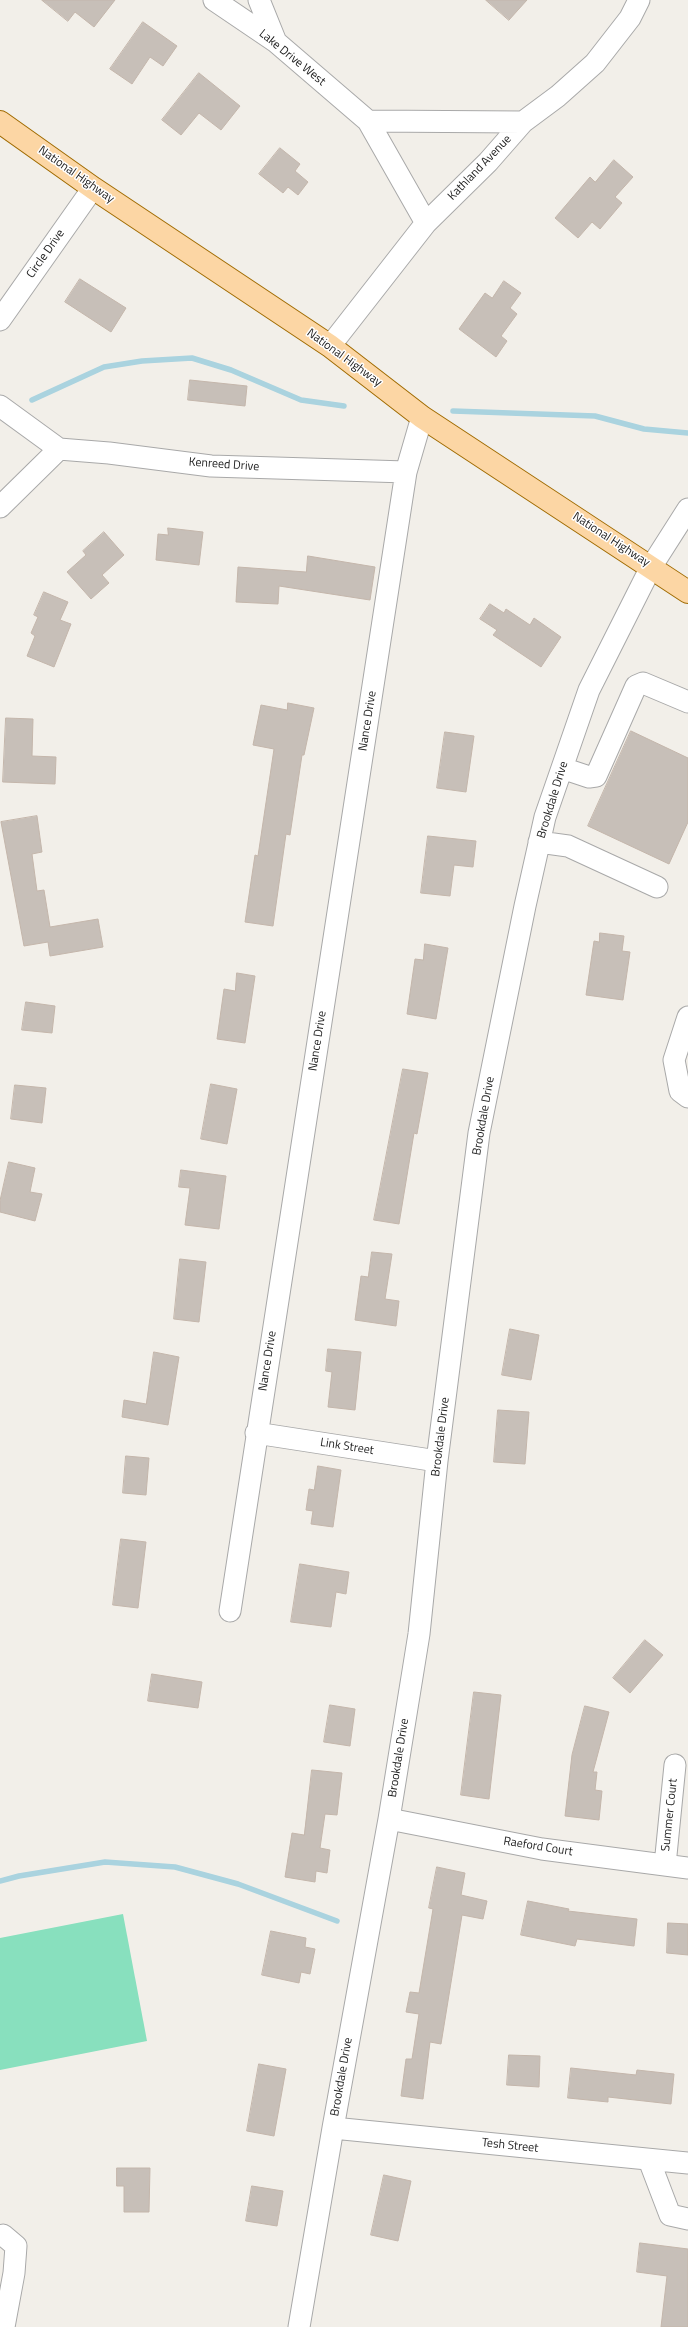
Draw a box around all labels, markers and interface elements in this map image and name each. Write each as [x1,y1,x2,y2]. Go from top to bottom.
street label: Lake Drive West [256,27,328,89]
street label: Kathland Avenue [445,132,515,204]
street label: National Highway [35,143,117,207]
street label: Circle Drive [24,227,68,281]
street label: National Highway [304,326,384,390]
street label: Kenreed Drive [188,455,260,475]
street label: National Highway [570,510,652,570]
street label: Nance Drive [356,690,380,752]
street label: Brookdale Drive [534,760,572,840]
street label: Nance Drive [306,1010,330,1072]
street label: Brookdale Drive [470,1075,498,1157]
street label: Nance Drive [256,1330,280,1392]
street label: Brookdale Drive [429,1397,453,1477]
street label: Link Street [319,1436,375,1458]
street label: Brookdale Drive [386,1717,412,1799]
street label: Summer Court [659,1778,681,1852]
street label: Raeford Court [502,1834,574,1860]
street label: Brookdale Drive [328,2036,356,2118]
street label: Tesh Street [481,2136,539,2156]

